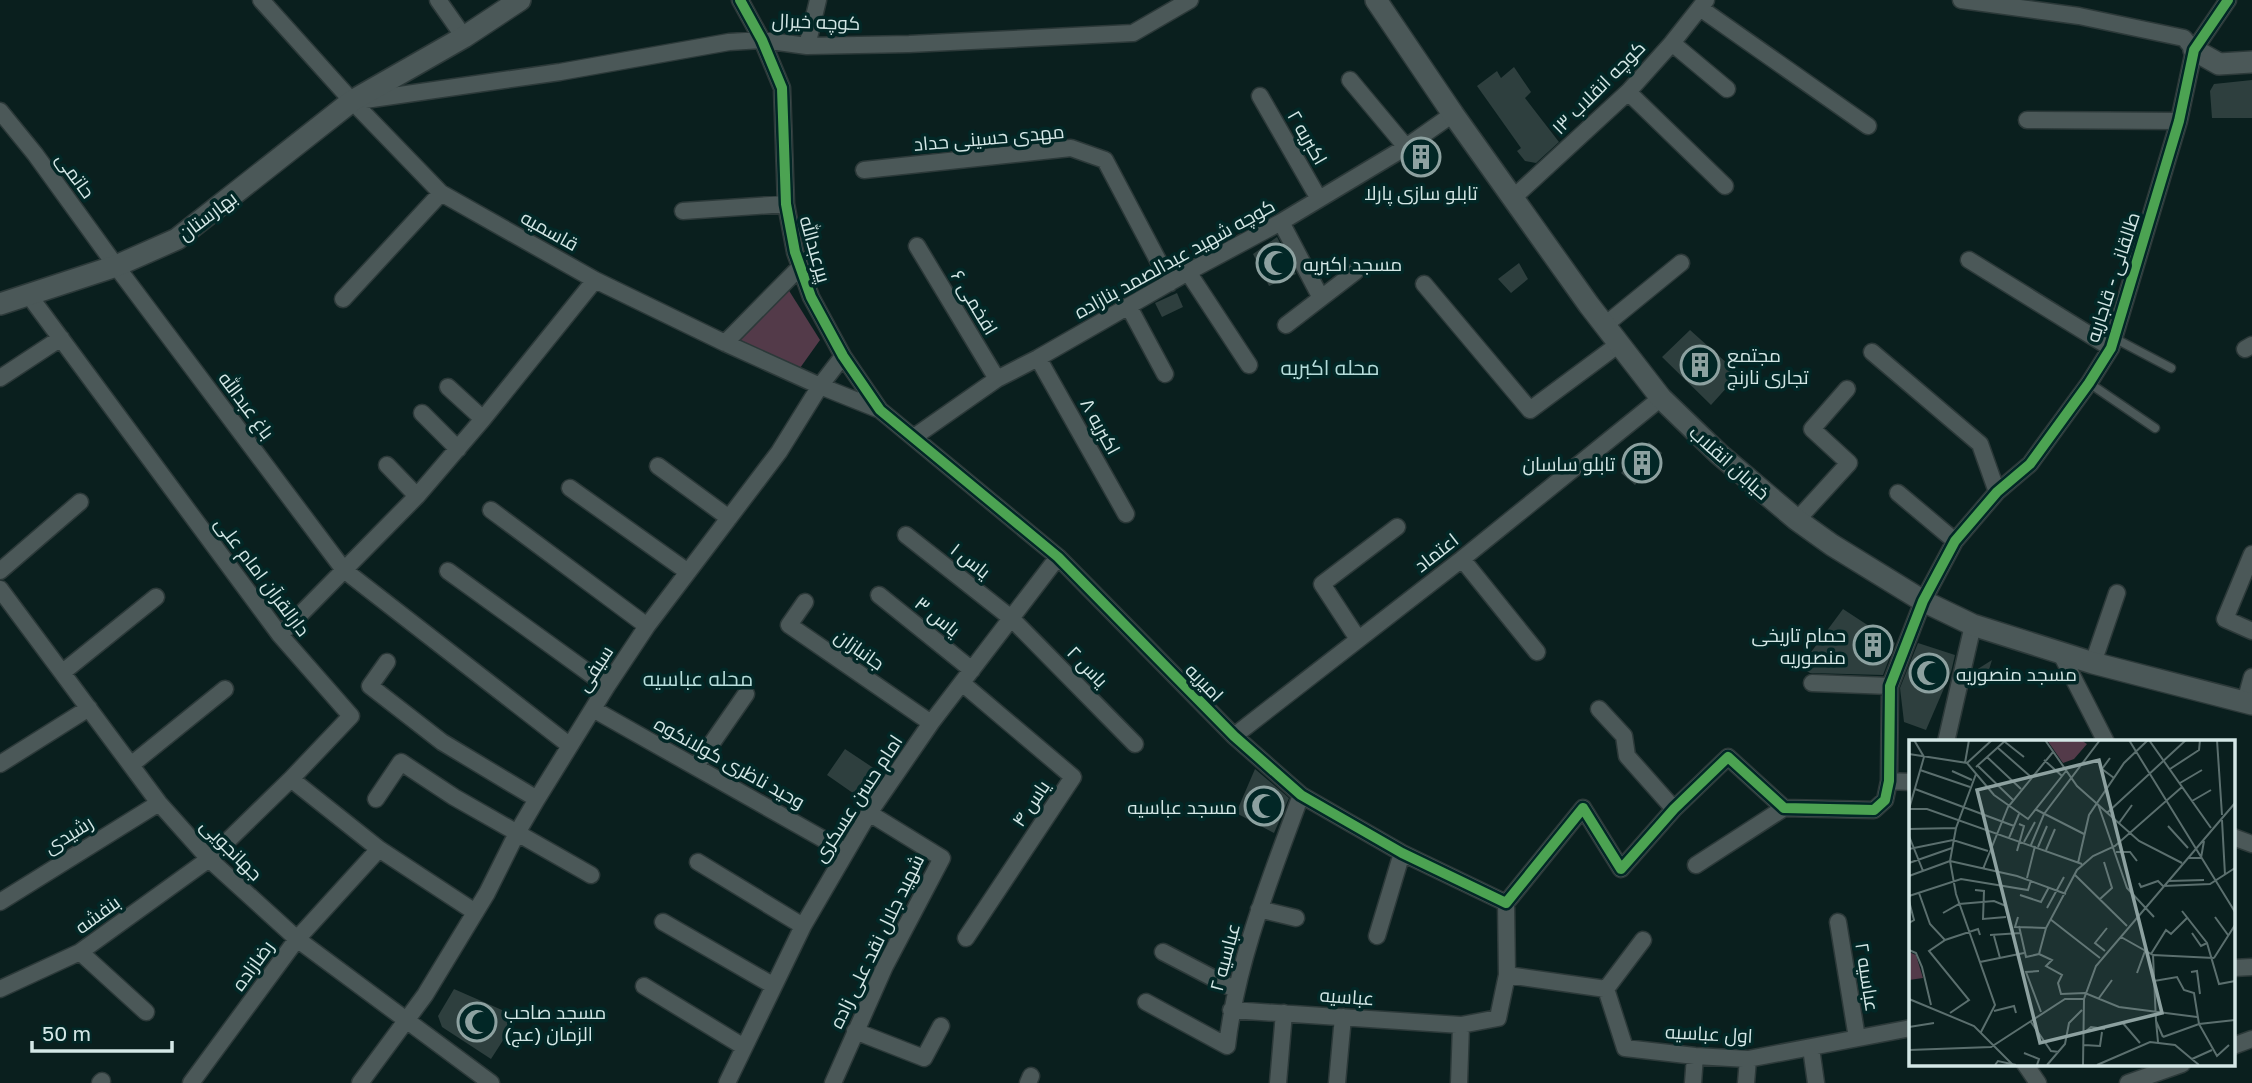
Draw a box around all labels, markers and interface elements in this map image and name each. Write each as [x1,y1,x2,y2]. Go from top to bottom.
street label: کوچه خیرال [771,8,861,36]
street label: کوچه انقلاب ۱۳ [1546,35,1651,140]
street label: اکبریه ۲ [1282,106,1333,169]
street label: مهدی حسینی حداد [913,119,1065,156]
building icon: تابلو سازی پارلا [1400,136,1442,178]
street label: حاتمی [51,148,100,203]
place label: تابلو سازی پارلا [1364,181,1478,206]
street label: بهارستان [173,185,242,245]
street label: کوچه شهید عبدالصمد بنازاده [1070,193,1279,325]
street label: قاسمیه [517,205,583,255]
street label: طالقانی - قاجاریه [2080,209,2145,345]
street label: پیرعبدالله [794,213,836,286]
mosque icon: مسجد اکبریه [1255,242,1297,284]
place label: مسجد اکبریه [1303,252,1402,276]
street label: افخمی ۶ [946,265,1003,339]
place label: مجتمع تجاری نارنج [1727,343,1809,391]
building icon: مجتمع تجاری نارنج [1679,344,1721,386]
district label: محله اکبریه [1281,354,1379,380]
street label: باغ عبدالله [212,367,280,445]
street label: اکبریه ۸ [1075,394,1126,459]
street label: خیابان انقلاب [1685,420,1775,505]
building icon: تابلو ساسان [1621,442,1663,484]
place label: تابلو ساسان [1522,452,1615,476]
street label: دارالقرآن امام علی [208,512,315,642]
street label: اعتماد [1409,528,1463,576]
street label: یاس ۱ [946,537,996,583]
street label: یاس ۳ [910,591,965,642]
place label: حمام تاریخی منصوریه [1751,623,1846,669]
street label: جانبازان [830,624,889,675]
building icon: حمام تاریخی منصوریه [1852,624,1894,666]
street label: سیفی [571,641,618,696]
street label: یاس ۲ [1062,641,1113,692]
mosque icon: مسجد منصوریه [1908,652,1950,694]
street label: امیریه [1180,658,1229,707]
place label: مسجد منصوریه [1956,662,2077,686]
district label: محله عباسیه [643,665,753,691]
street label: وحید ناظری کولانکوه [650,711,809,814]
street label: امام حسن عسکری [807,730,909,868]
inset map [1909,740,2234,1066]
street label: یاس ۴ [1006,775,1055,831]
mosque icon: مسجد عباسیه [1243,785,1285,827]
place label: مسجد عباسیه [1127,795,1237,818]
street label: رشیدی [39,810,97,859]
street label: جهانجویی [196,813,268,885]
street label: شهید جلال نقد علی زاده [824,850,929,1032]
street label: بنفشه [70,890,124,938]
street label: عباسیه ۲ [1204,920,1244,994]
street label: رضازاده [226,935,279,995]
street label: عباسیه ۲ [1851,941,1885,1013]
street label: عباسیه [1319,983,1375,1009]
place label: مسجد صاحب الزمان (عج) [504,1000,606,1048]
mosque icon: مسجد صاحب الزمان (عج) [456,1001,498,1043]
scale bar [32,1010,172,1054]
street label: اول عباسیه [1665,1019,1753,1048]
text: 50 m [42,1020,91,1046]

